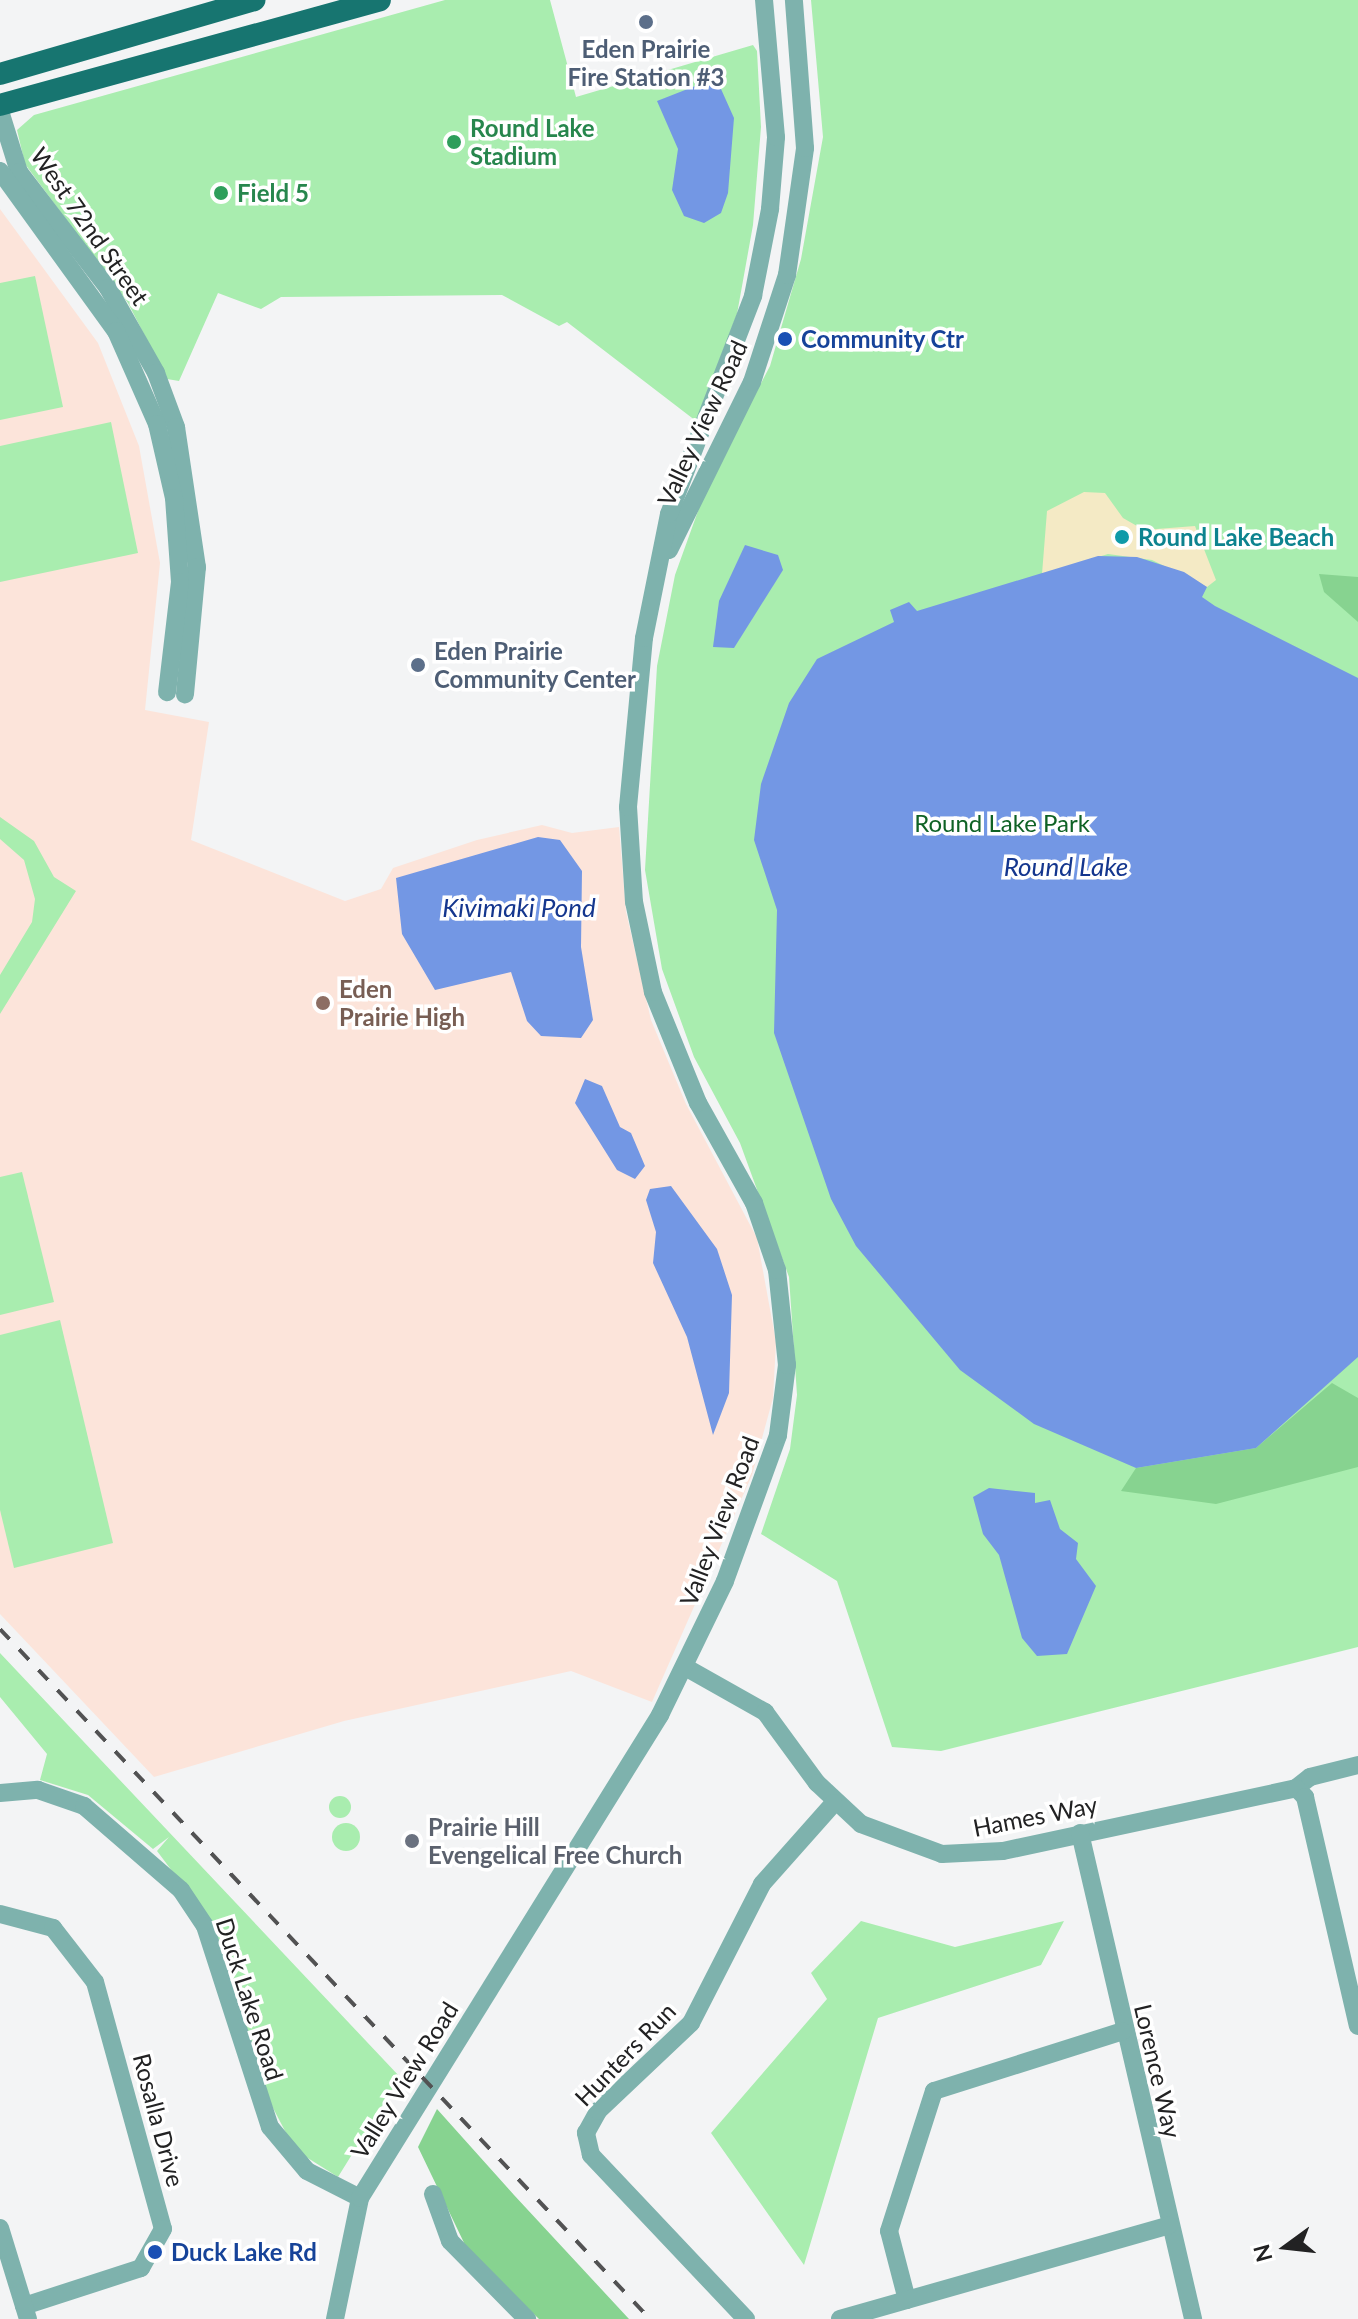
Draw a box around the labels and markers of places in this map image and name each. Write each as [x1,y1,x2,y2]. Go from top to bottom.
marker: Eden Prairie Fire Station #3 [637,13,655,31]
place label: Eden Prairie Fire Station #3 [568,35,724,91]
place label: Round Lake Stadium [470,114,595,170]
marker: Round Lake Stadium [445,133,463,151]
place label: Field 5 [237,179,309,207]
marker: Field 5 [212,184,230,202]
place label: Community Ctr [801,325,965,353]
marker: Community Ctr [776,330,794,348]
place label: Round Lake Beach [1138,523,1334,551]
marker: Round Lake Beach [1113,528,1131,546]
place label: Eden Prairie Community Center [434,637,637,693]
marker: Eden Prairie Community Center [409,656,427,674]
place label: Eden Prairie High [339,975,465,1031]
marker: Eden Prairie High [314,994,332,1012]
place label: Prairie Hill Evengelical Free Church [428,1813,682,1869]
marker: Prairie Hill Evengelical Free Church [403,1832,421,1850]
place label: Duck Lake Rd [171,2238,317,2266]
marker: Duck Lake Rd [146,2243,164,2261]

